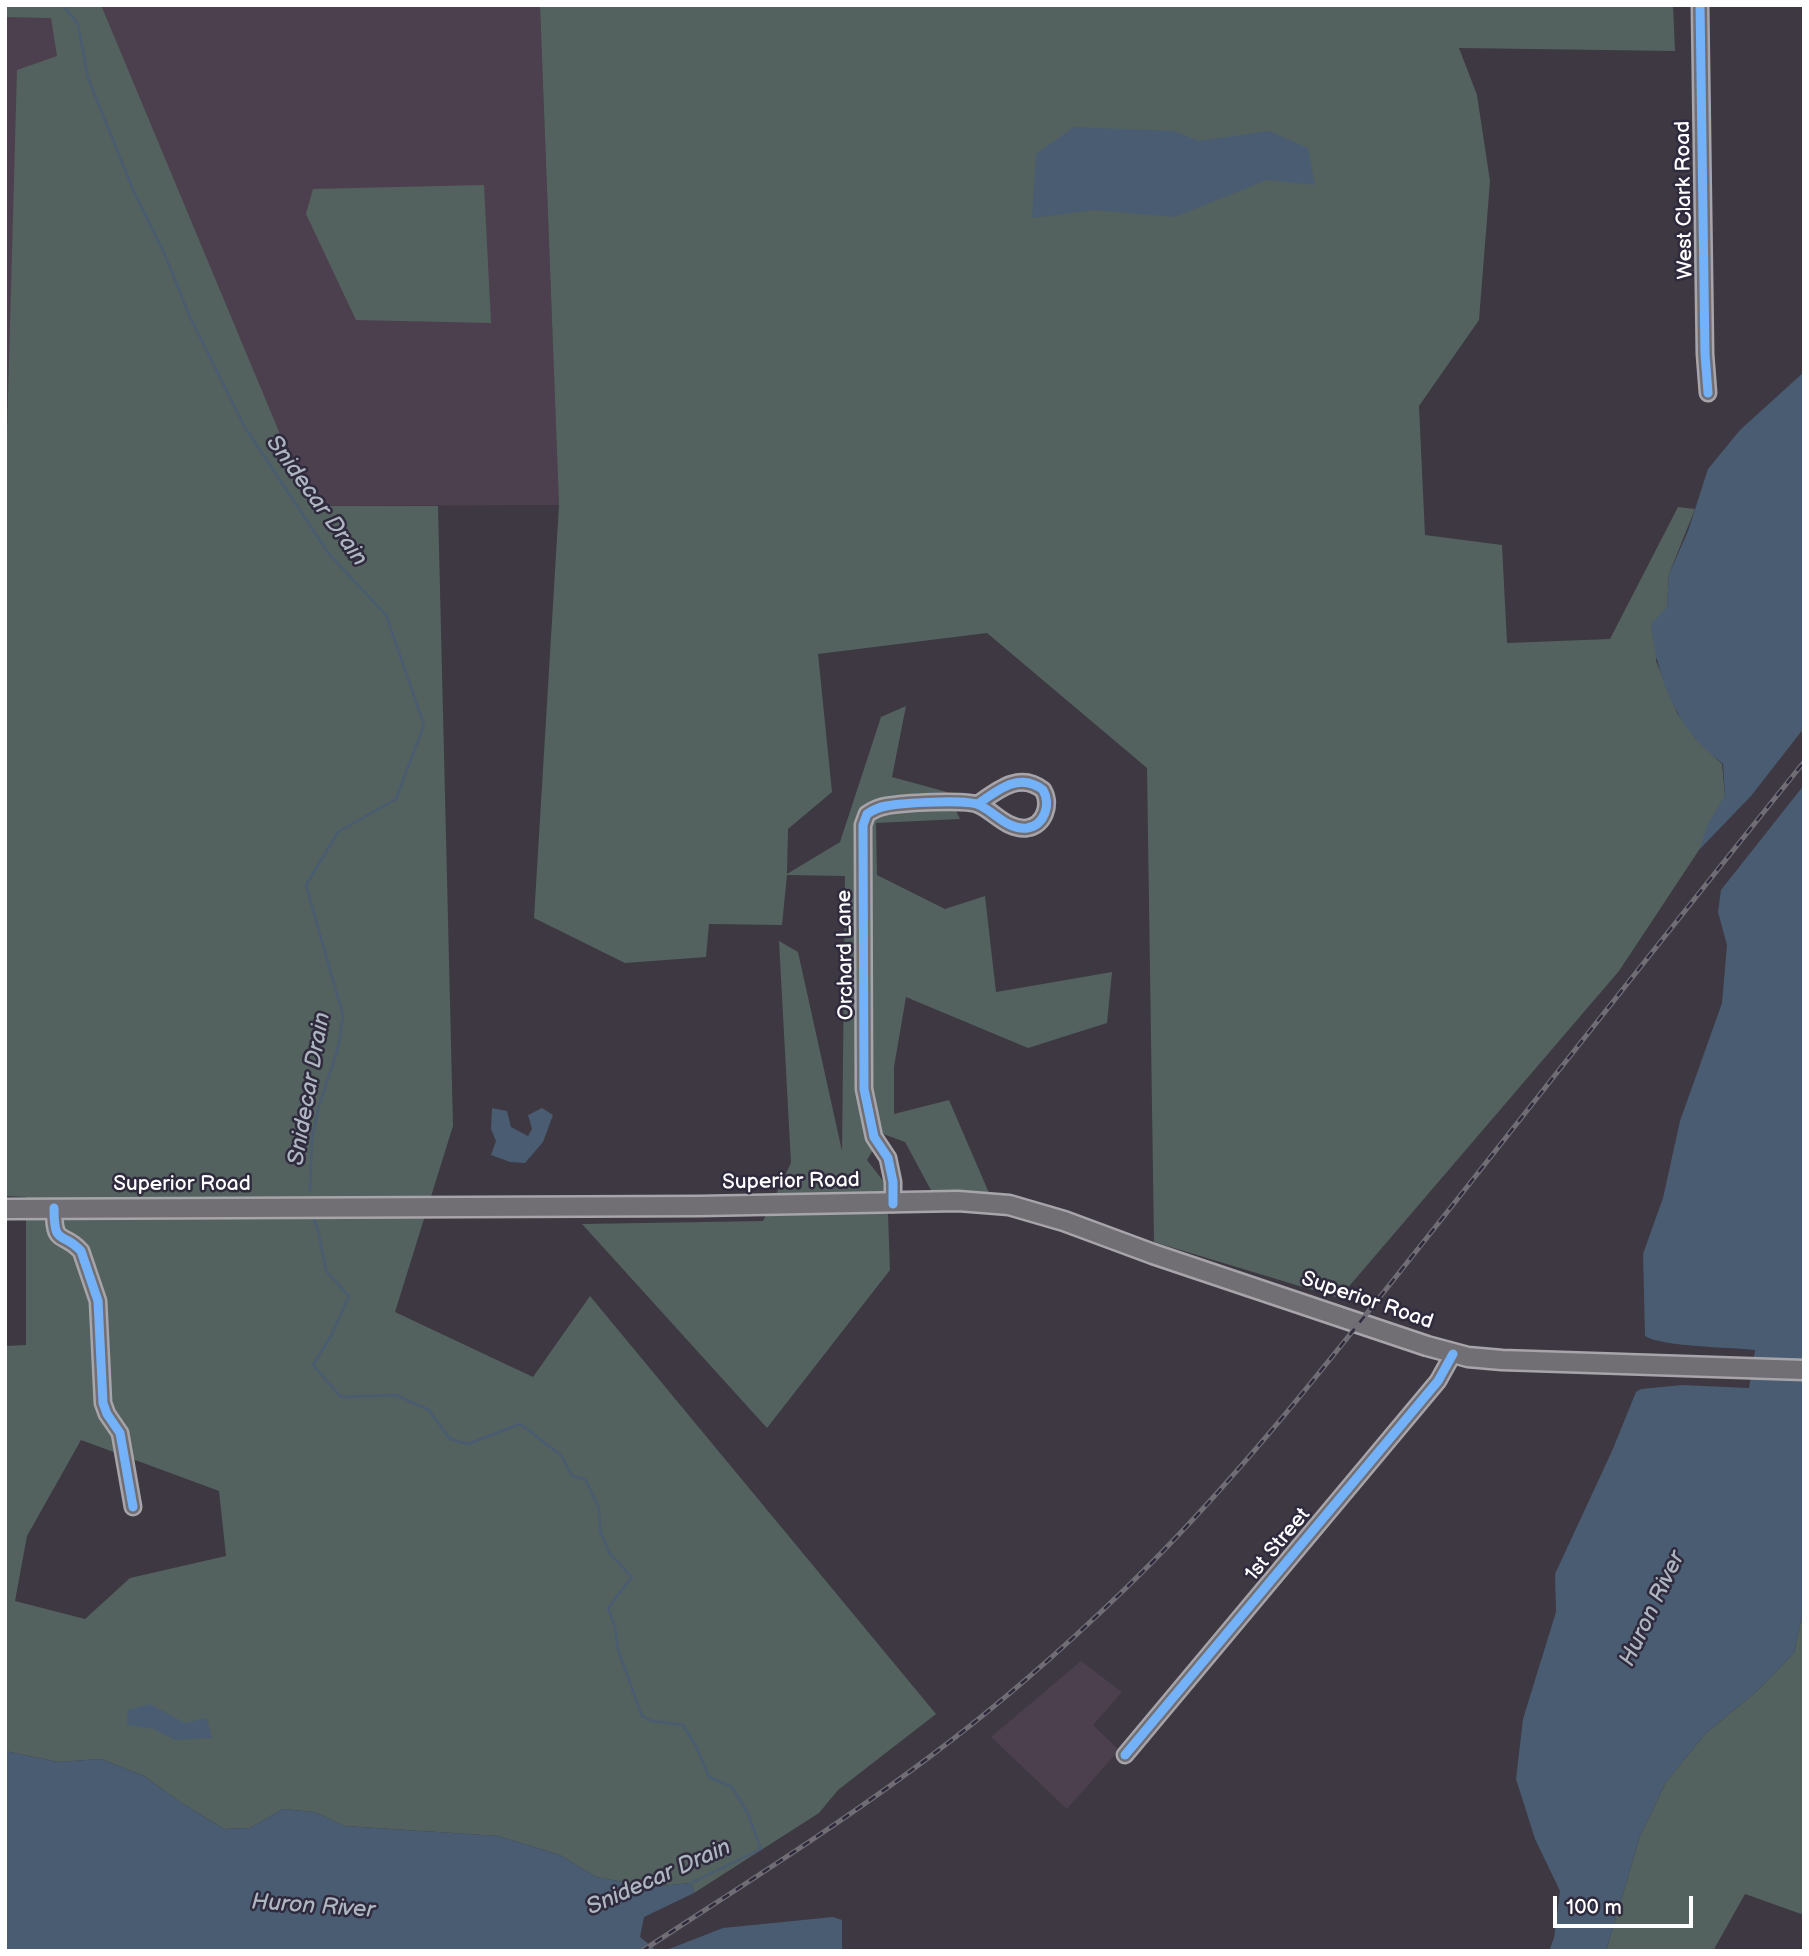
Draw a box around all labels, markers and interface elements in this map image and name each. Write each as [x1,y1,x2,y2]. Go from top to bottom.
street label: West Clark Road [1671,120,1699,280]
water label: Snidecar Drain [259,430,373,572]
street label: Orchard Lane [832,890,860,1020]
water label: Snidecar Drain [283,1010,337,1168]
street label: Superior Road [722,1168,860,1196]
street label: Superior Road [113,1172,251,1198]
street label: Superior Road [1298,1267,1436,1335]
street label: 1st Street [1240,1503,1316,1587]
water label: Huron River [1614,1547,1692,1671]
water label: Snidecar Drain [583,1834,735,1922]
scale bar [1557,1882,1697,1926]
water label: Huron River [250,1889,376,1925]
text: 100 m [1566,1895,1622,1920]

